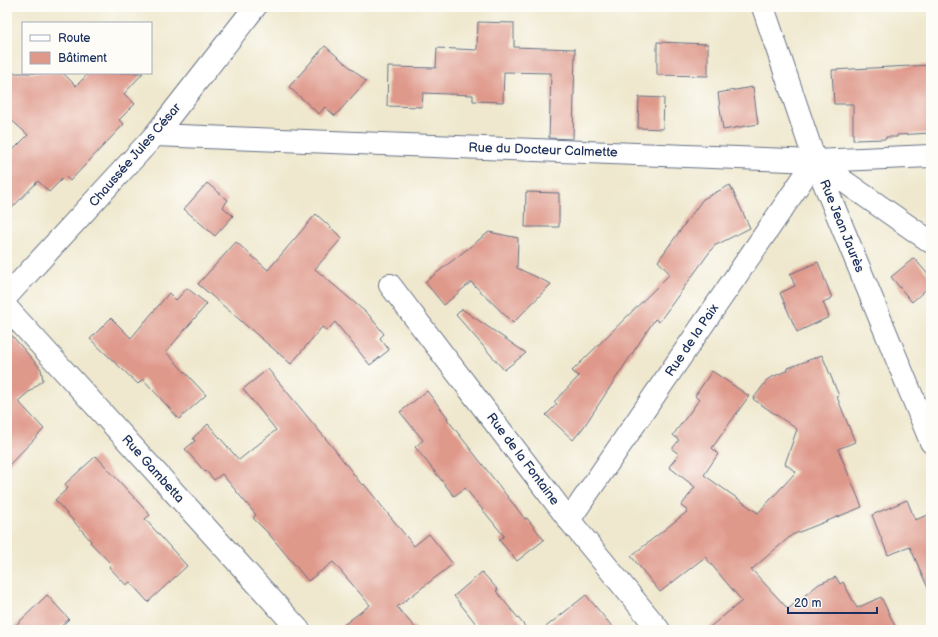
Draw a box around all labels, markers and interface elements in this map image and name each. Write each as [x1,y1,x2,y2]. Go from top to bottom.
legend [22,22,152,74]
text: Route [58,31,90,46]
text: Bâtiment [58,51,107,66]
street label: Chaussée Jules César [86,100,185,210]
street label: Rue du Docteur Calmette [468,139,618,161]
street label: Rue Jean Jaurès [816,177,868,275]
street label: Rue de la Paix [662,301,722,379]
street label: Rue de la Fontaine [483,410,563,508]
street label: Rue Gambetta [118,432,188,506]
scale bar [788,589,877,615]
text: 20 m [794,596,821,611]

